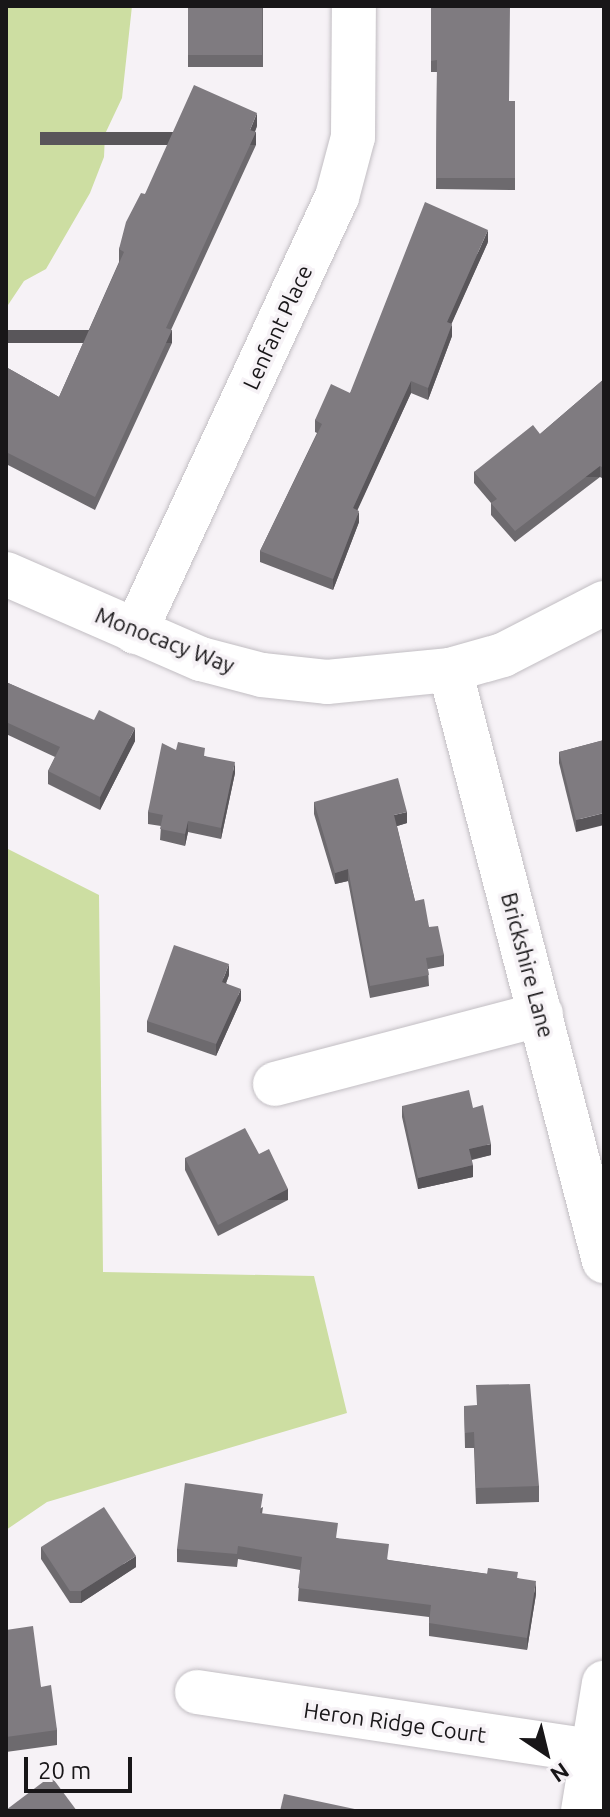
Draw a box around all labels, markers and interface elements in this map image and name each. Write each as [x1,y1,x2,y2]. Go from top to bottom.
street label: Lenfant Place [237,261,317,393]
street label: Monocacy Way [92,601,238,679]
street label: Brickshire Lane [496,890,560,1040]
street label: Heron Ridge Court [302,1696,488,1748]
north arrow [506,1713,586,1793]
scale bar [28,1741,136,1791]
text: 20 m [38,1757,91,1784]
text: N [546,1758,574,1788]

